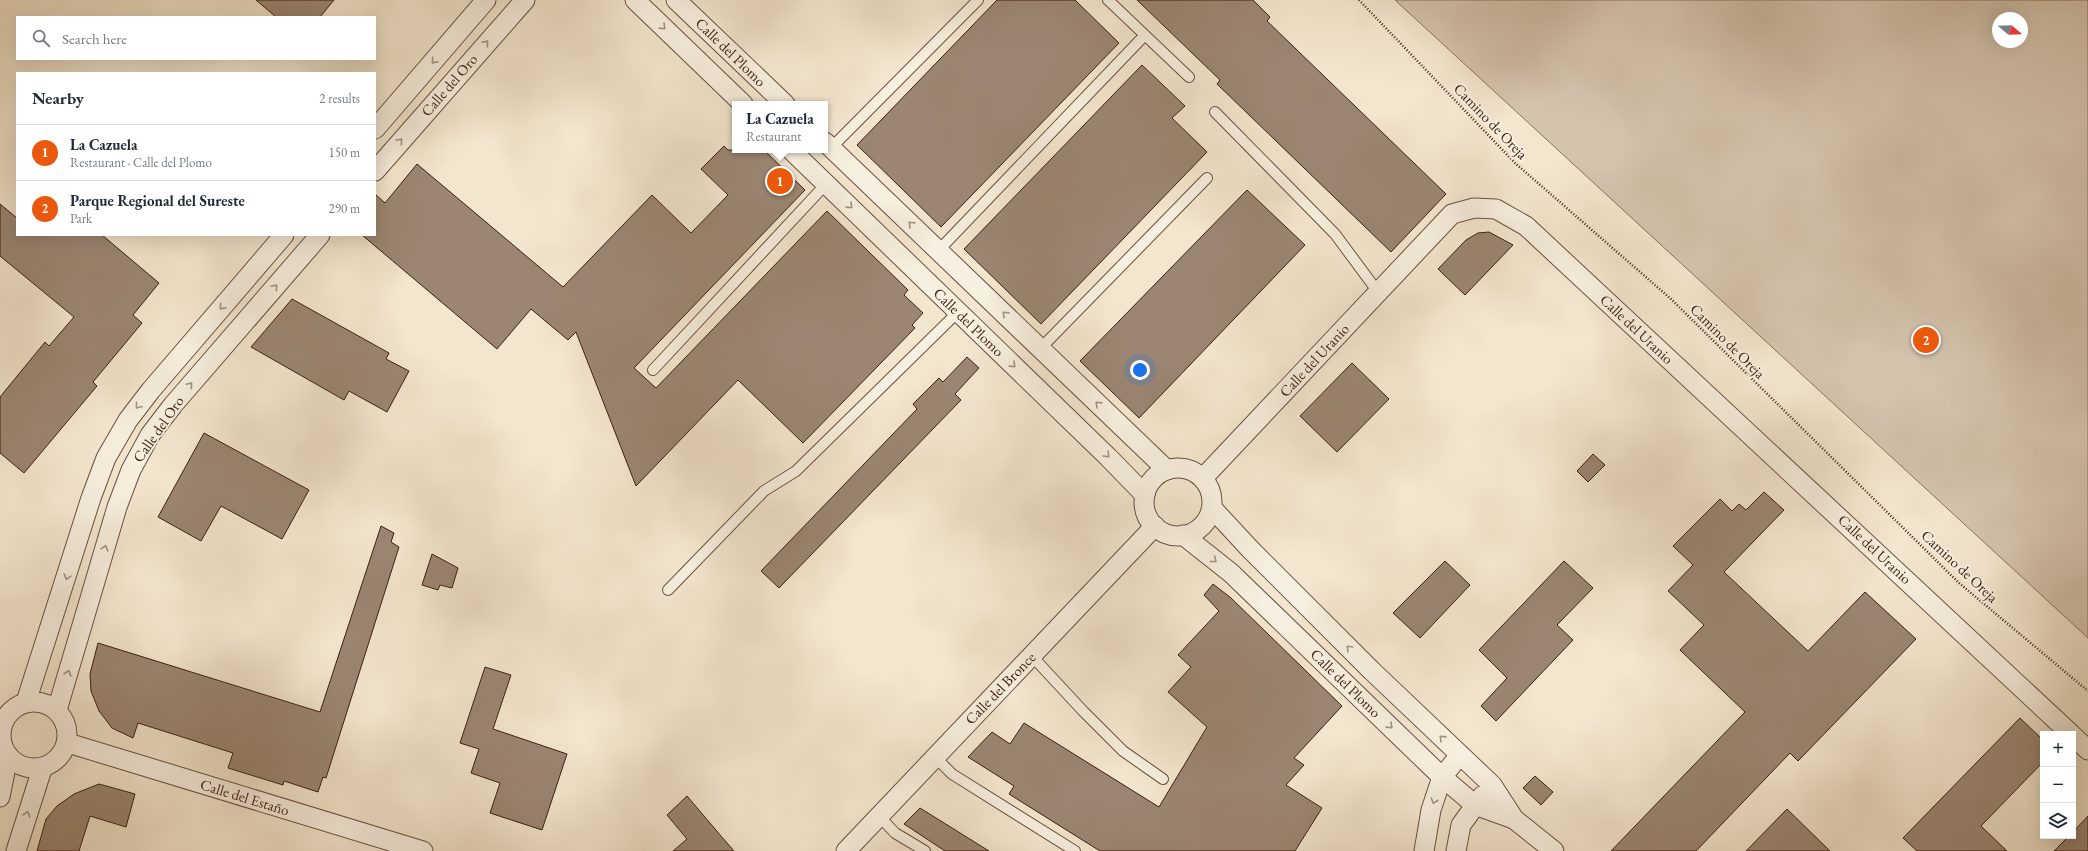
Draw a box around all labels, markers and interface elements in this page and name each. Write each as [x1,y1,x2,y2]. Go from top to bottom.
north arrow [1992,12,2028,48]
street label: Calle del Plomo [692,14,770,90]
search box [16,16,376,60]
one-way arrow [658,22,666,30]
icon: search [30,27,52,49]
text: Search here [62,29,127,48]
one-way arrow [481,41,488,48]
street label: Calle del Oro [417,50,481,120]
one-way arrow [431,57,438,64]
street label: Camino de Oreja [1450,79,1532,163]
text: Nearby [32,87,84,109]
text: 2 results [319,90,360,107]
popup [732,101,828,153]
text: La Cazuela [746,109,814,128]
text: Restaurant [746,128,801,145]
text: La Cazuela [70,135,138,154]
one-way arrow [396,139,403,146]
text: 1 [42,144,48,161]
text: 150 m [329,144,360,161]
text: Restaurant · Calle del Plomo [70,154,212,171]
pin: 1 [767,166,793,196]
text: Parque Regional del Sureste [70,191,245,210]
text: 2 [42,200,48,217]
text: 290 m [329,200,360,217]
one-way arrow [845,201,852,208]
text: Park [70,210,92,227]
one-way arrow [908,222,915,229]
one-way arrow [270,284,277,291]
street label: Calle del Plomo [930,284,1008,360]
street label: Calle del Uranio [1596,290,1678,368]
street label: Camino de Oreja [1686,299,1770,383]
one-way arrow [220,302,227,310]
one-way arrow [1002,312,1009,319]
street label: Calle del Uranio [1275,319,1353,401]
pin: 2 [1913,325,1939,355]
one-way arrow [1008,360,1016,368]
your location [1130,360,1150,380]
one-way arrow [186,383,193,390]
street label: Calle del Oro [128,392,188,466]
one-way arrow [1095,401,1103,409]
one-way arrow [136,402,143,409]
one-way arrow [1102,450,1110,458]
street label: Calle del Uranio [1834,510,1916,588]
street label: Camino de Oreja [1918,525,2002,607]
one-way arrow [100,545,109,552]
one-way arrow [1209,555,1216,562]
one-way arrow [63,573,72,580]
street label: Calle del Plomo [1307,645,1385,721]
one-way arrow [1346,645,1354,653]
street label: Calle del Bronce [961,648,1039,728]
one-way arrow [63,669,72,676]
one-way arrow [1385,721,1393,729]
map controls [2040,731,2076,839]
button: + [2040,731,2076,767]
one-way arrow [1439,735,1447,743]
button: − [2040,767,2076,803]
street label: Calle del Estaño [198,774,292,820]
one-way arrow [1431,797,1439,804]
button: layers [2040,803,2076,839]
one-way arrow [22,810,30,817]

